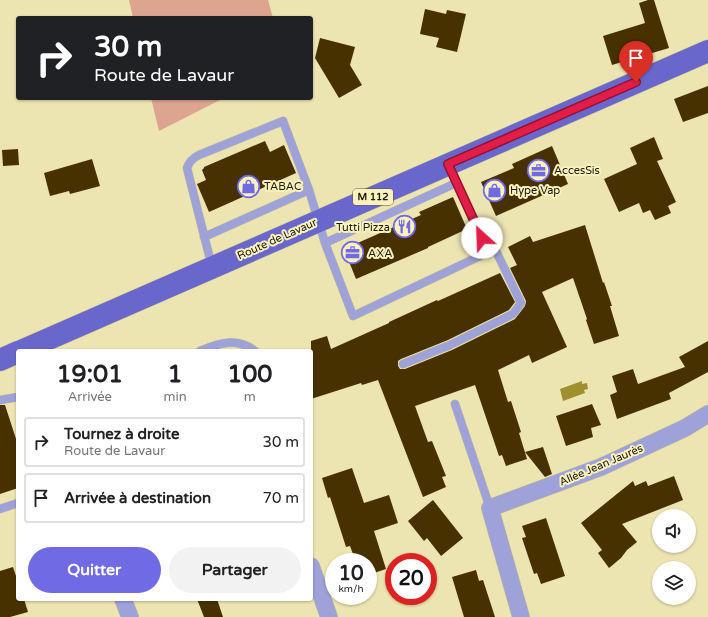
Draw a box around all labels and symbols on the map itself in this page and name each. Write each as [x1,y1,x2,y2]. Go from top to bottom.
pin [619,41,653,82]
office icon: AccesSis [526,157,552,183]
place label: AccesSis [554,164,600,177]
shop icon: TABAC [236,173,262,199]
shop icon: Hype Vap [482,177,508,203]
place label: TABAC [264,180,302,193]
place label: Hype Vap [510,184,560,197]
road number: M 112 [353,189,393,205]
restaurant icon: Tutti Pizza [392,214,418,240]
street label: Route de Lavaur [235,215,319,262]
position arrow [461,217,503,259]
place label: Tutti Pizza [336,221,390,234]
office icon: AXA [340,240,366,266]
place label: AXA [368,247,392,260]
street label: Allée Jean Jaurès [557,442,645,488]
speed limit sign: 20 [385,553,437,605]

